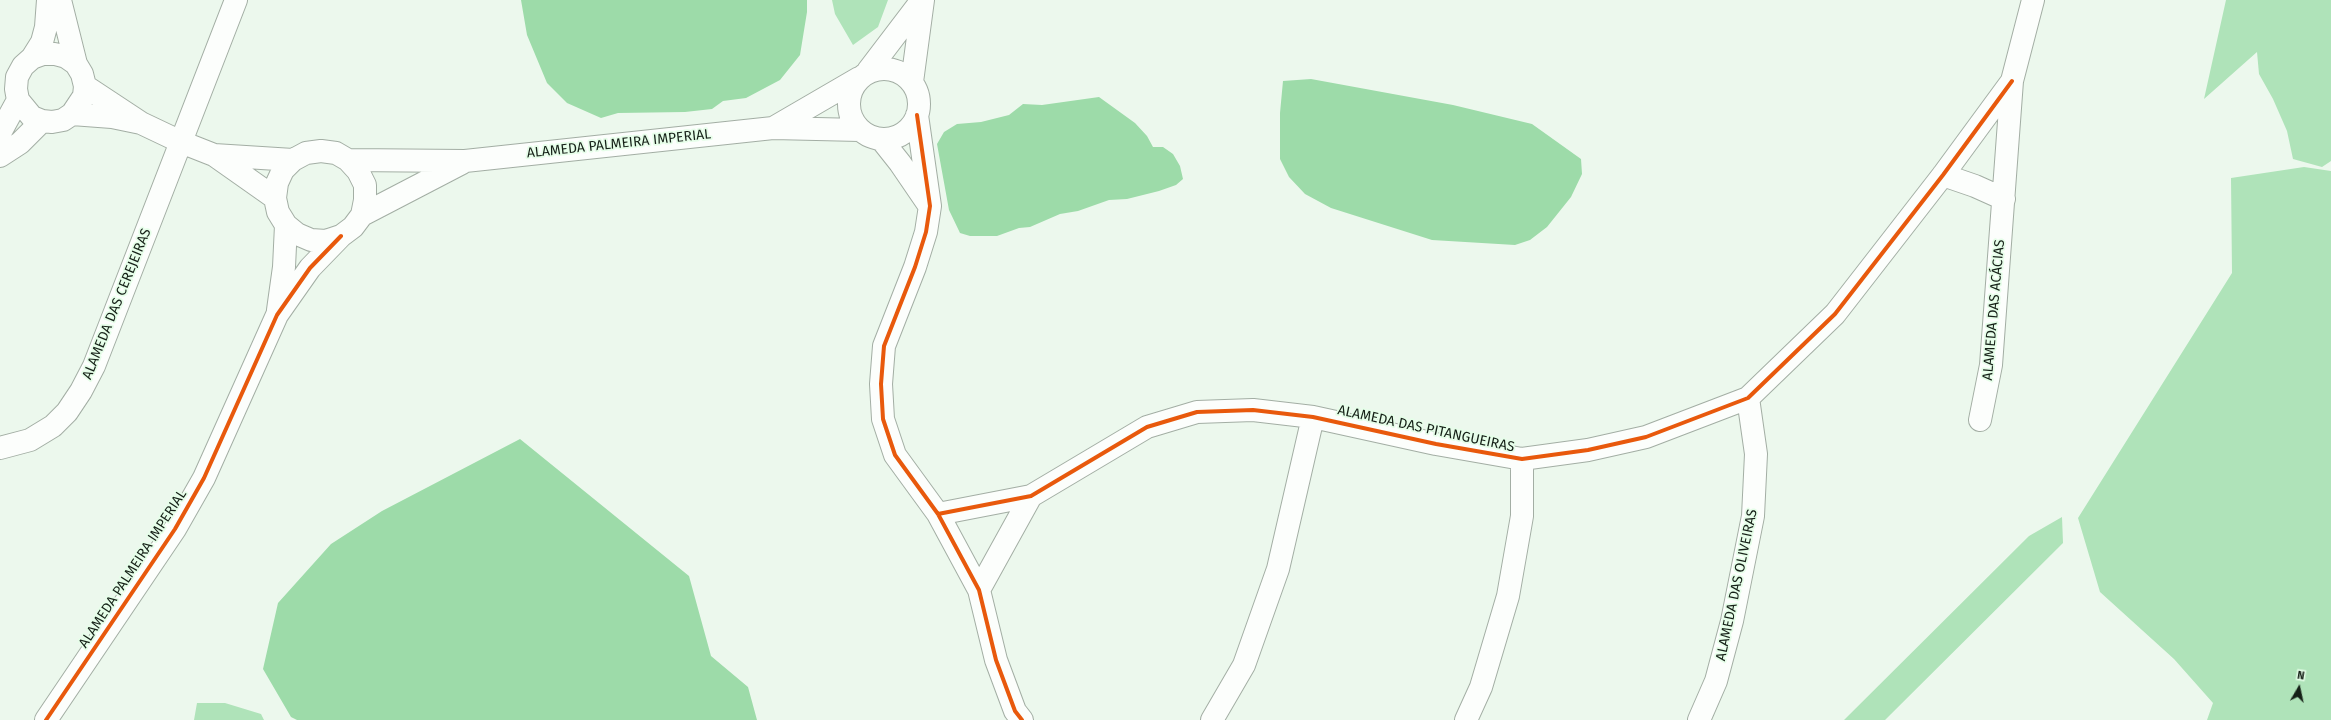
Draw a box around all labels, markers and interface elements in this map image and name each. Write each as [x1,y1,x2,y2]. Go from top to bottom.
street label: ALAMEDA PALMEIRA IMPERIAL [526,126,712,162]
street label: ALAMEDA DAS CEREJEIRAS [79,226,155,382]
street label: ALAMEDA DAS ACÁCIAS [1979,239,2009,381]
street label: ALAMEDA DAS PITANGUEIRAS [1336,402,1516,456]
street label: ALAMEDA PALMEIRA IMPERIAL [76,487,190,651]
street label: ALAMEDA DAS OLIVEIRAS [1713,508,1761,662]
north arrow [2279,668,2319,708]
text: N [2296,669,2306,683]

